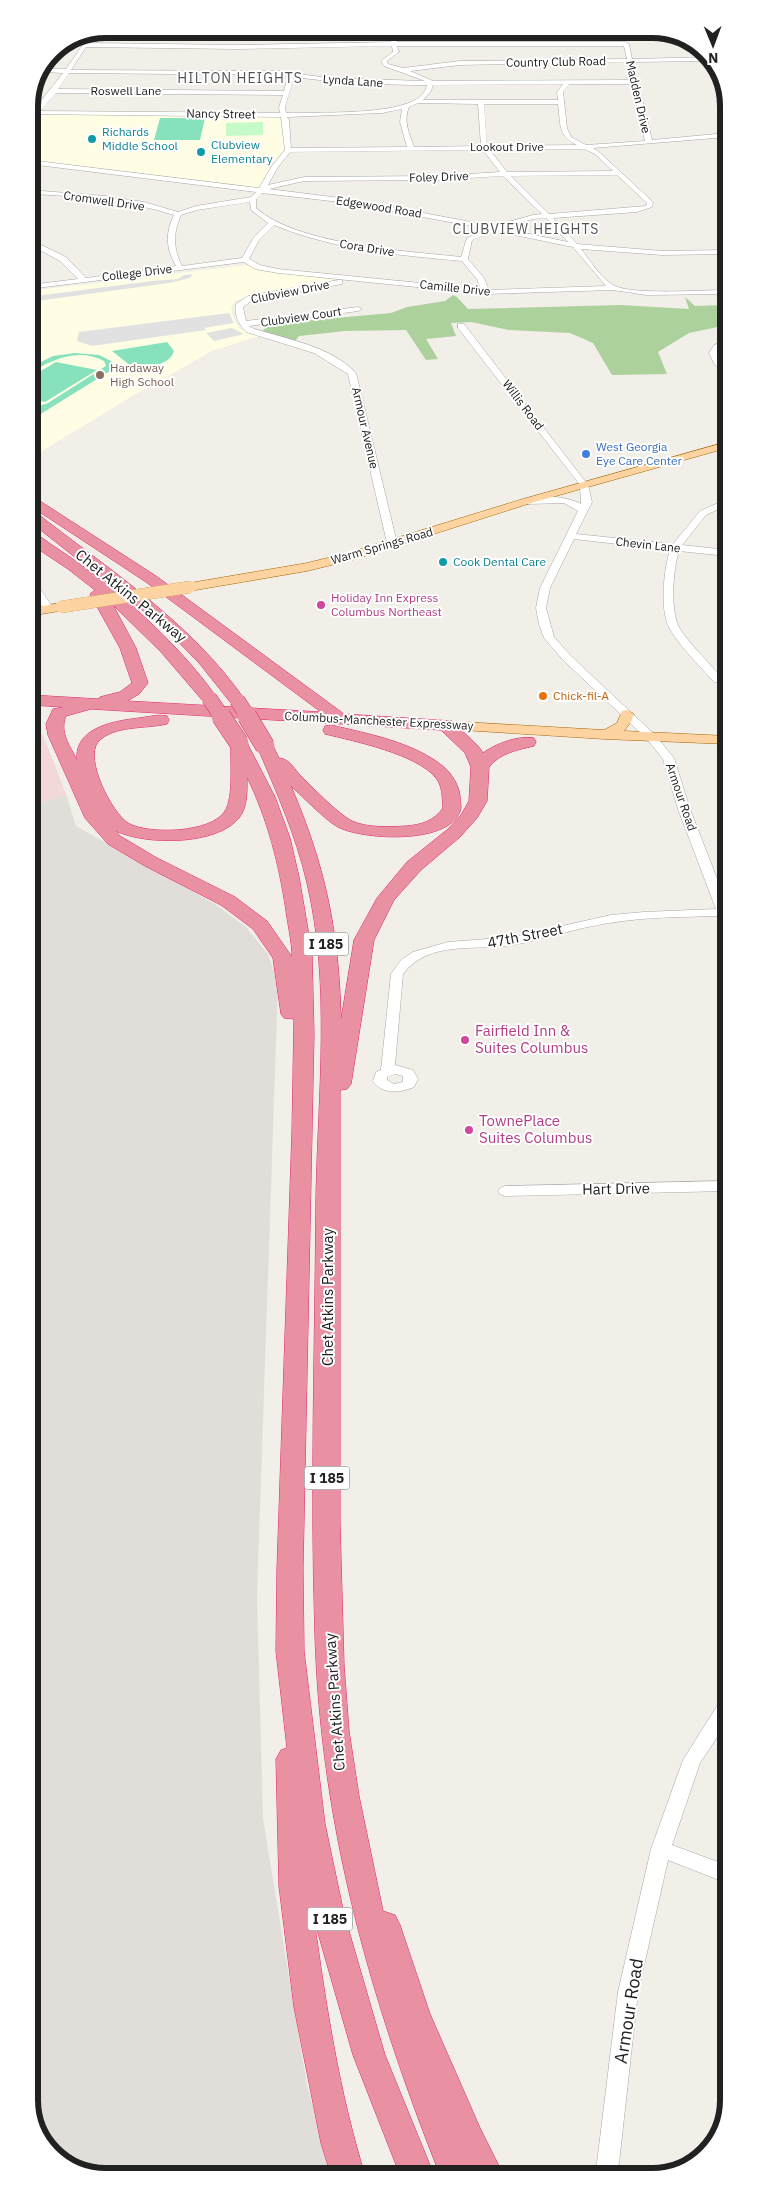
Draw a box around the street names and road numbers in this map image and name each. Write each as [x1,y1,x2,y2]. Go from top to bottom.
street label: Country Club Road [506,53,606,70]
street label: Madden Drive [623,59,654,135]
street label: Lynda Lane [322,71,384,90]
street label: Roswell Lane [91,83,162,98]
street label: Nancy Street [186,105,256,122]
street label: Lookout Drive [470,139,544,154]
street label: Foley Drive [409,168,469,185]
street label: Cromwell Drive [63,187,146,214]
street label: Edgewood Road [335,192,423,221]
street label: Cora Drive [338,236,396,259]
street label: College Drive [101,261,173,284]
street label: Clubview Drive [249,276,331,306]
street label: Camille Drive [419,276,492,299]
street label: Clubview Court [260,303,342,330]
street label: Willis Road [500,376,547,433]
street label: Armour Avenue [349,386,382,471]
street label: Warm Springs Road [329,524,435,567]
street label: Chevin Lane [615,534,682,555]
street label: Chet Atkins Parkway [72,545,191,647]
street label: Columbus-Manchester Expressway [284,708,474,733]
street label: Armour Road [663,761,700,833]
street label: 47th Street [486,919,564,952]
road number: I 185 [304,932,348,956]
street label: Hart Drive [582,1178,650,1199]
street label: Chet Atkins Parkway [318,1228,337,1366]
road number: I 185 [304,1466,350,1490]
street label: Chet Atkins Parkway [320,1632,349,1771]
road number: I 185 [308,1908,352,1930]
street label: Armour Road [609,1957,648,2065]

